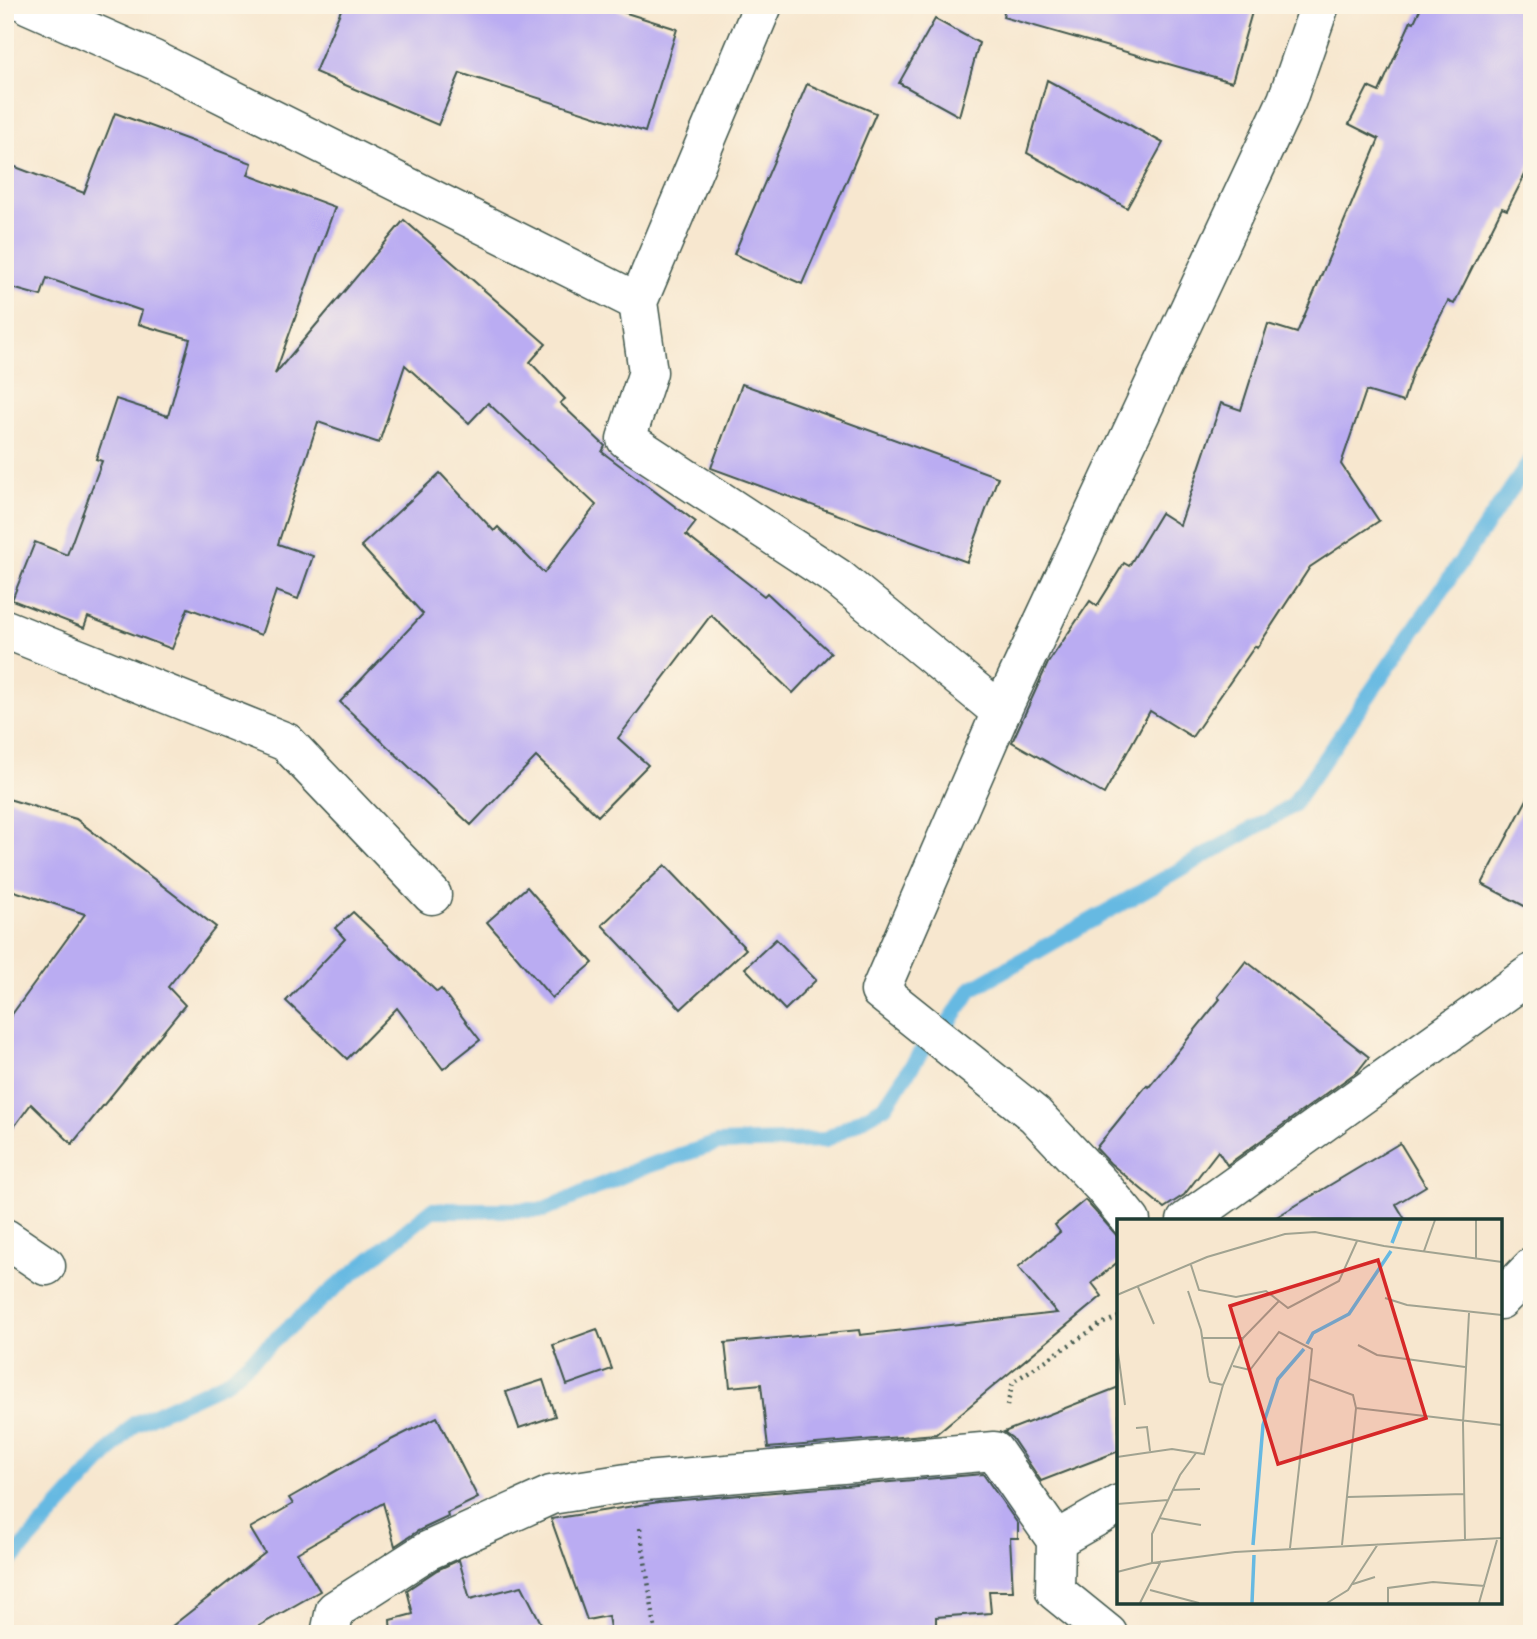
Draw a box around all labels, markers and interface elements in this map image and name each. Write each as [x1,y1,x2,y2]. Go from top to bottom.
inset map [1117,1219,1502,1604]

